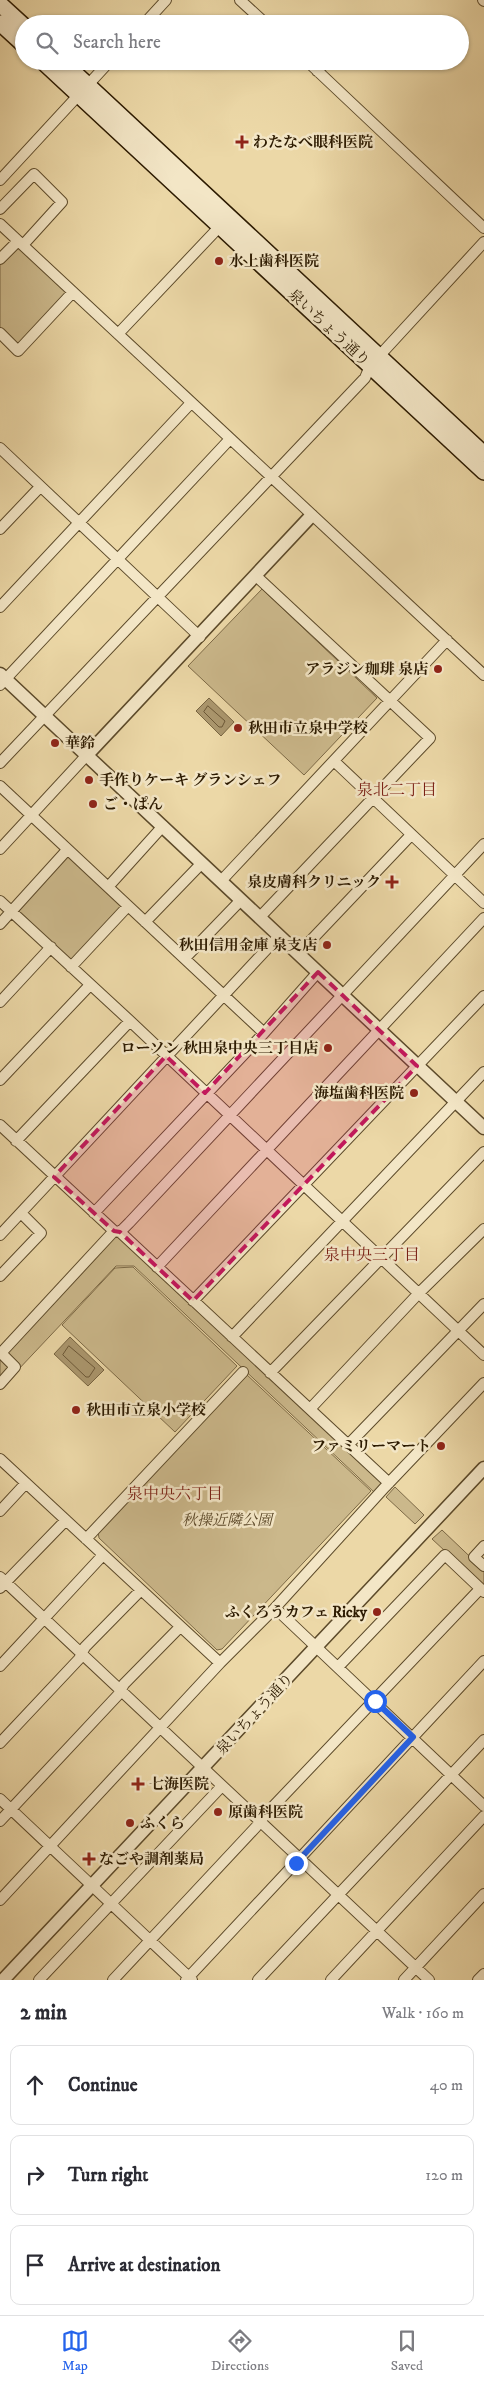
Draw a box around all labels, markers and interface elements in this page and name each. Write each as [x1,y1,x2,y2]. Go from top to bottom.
search box [15,15,469,70]
icon: search [33,29,61,57]
text: Search here [73,31,161,54]
place label: わたなべ眼科医院 [253,133,373,152]
marker: わたなべ眼科医院 [235,135,249,149]
place label: 水上歯科医院 [229,252,319,271]
marker: 水上歯科医院 [213,255,225,267]
street label: 泉いちょう通り [284,285,374,371]
place label: アラジン珈琲 泉店 [305,660,428,679]
marker: アラジン珈琲 泉店 [432,663,444,675]
place label: 秋田市立泉中学校 [248,719,368,738]
marker: 秋田市立泉中学校 [232,722,244,734]
place label: 華鈴 [65,734,95,753]
marker: 華鈴 [49,737,61,749]
place label: 手作りケーキ グランシェフ [99,771,282,790]
marker: 手作りケーキ グランシェフ [83,774,95,786]
district label: 泉北二丁目 [357,780,437,800]
place label: ご・ぱん [103,795,163,814]
marker: ご・ぱん [87,798,99,810]
place label: 泉皮膚科クリニック [247,873,381,892]
marker: 泉皮膚科クリニック [385,875,399,889]
place label: 秋田信用金庫 泉支店 [179,936,317,955]
marker: 秋田信用金庫 泉支店 [321,939,333,951]
place label: ローソン 秋田泉中央三丁目店 [120,1039,318,1058]
marker: ローソン 秋田泉中央三丁目店 [322,1042,334,1054]
place label: 海塩歯科医院 [314,1084,404,1103]
marker: 海塩歯科医院 [408,1087,420,1099]
district label: 泉中央三丁目 [324,1245,420,1265]
place label: 秋田市立泉小学校 [86,1401,206,1420]
marker: 秋田市立泉小学校 [70,1404,82,1416]
place label: ファミリーマート [311,1437,431,1456]
marker: ファミリーマート [435,1440,447,1452]
district label: 泉中央六丁目 [127,1484,223,1504]
park label: 秋操近隣公園 [182,1511,275,1530]
place label: ふくろうカフェ Ricky [225,1603,368,1622]
marker: ふくろうカフェ Ricky [371,1606,383,1618]
street label: 泉いちょう通り [212,1669,298,1759]
route start [364,1690,387,1713]
place label: 七海医院 [149,1775,209,1794]
marker: 七海医院 [131,1777,145,1791]
place label: 原歯科医院 [228,1803,303,1822]
marker: 原歯科医院 [212,1806,224,1818]
place label: ふくら [140,1814,185,1833]
marker: ふくら [124,1817,136,1829]
place label: なごや調剤薬局 [99,1850,204,1869]
route end [285,1852,308,1875]
marker: なごや調剤薬局 [83,1853,95,1865]
text: 2 min [20,2000,67,2026]
text: Walk · 160 m [382,2003,464,2023]
icon: ahead [21,2071,49,2099]
text: Continue [68,2074,138,2097]
text: 40 m [430,2075,463,2095]
icon: right [21,2161,49,2189]
text: Turn right [68,2164,148,2187]
text: 120 m [425,2165,463,2185]
icon: arrive [21,2251,49,2279]
text: Arrive at destination [68,2254,220,2277]
tab: Map [61,2327,89,2375]
tab: Directions [211,2327,269,2375]
tab: Saved [391,2327,423,2375]

